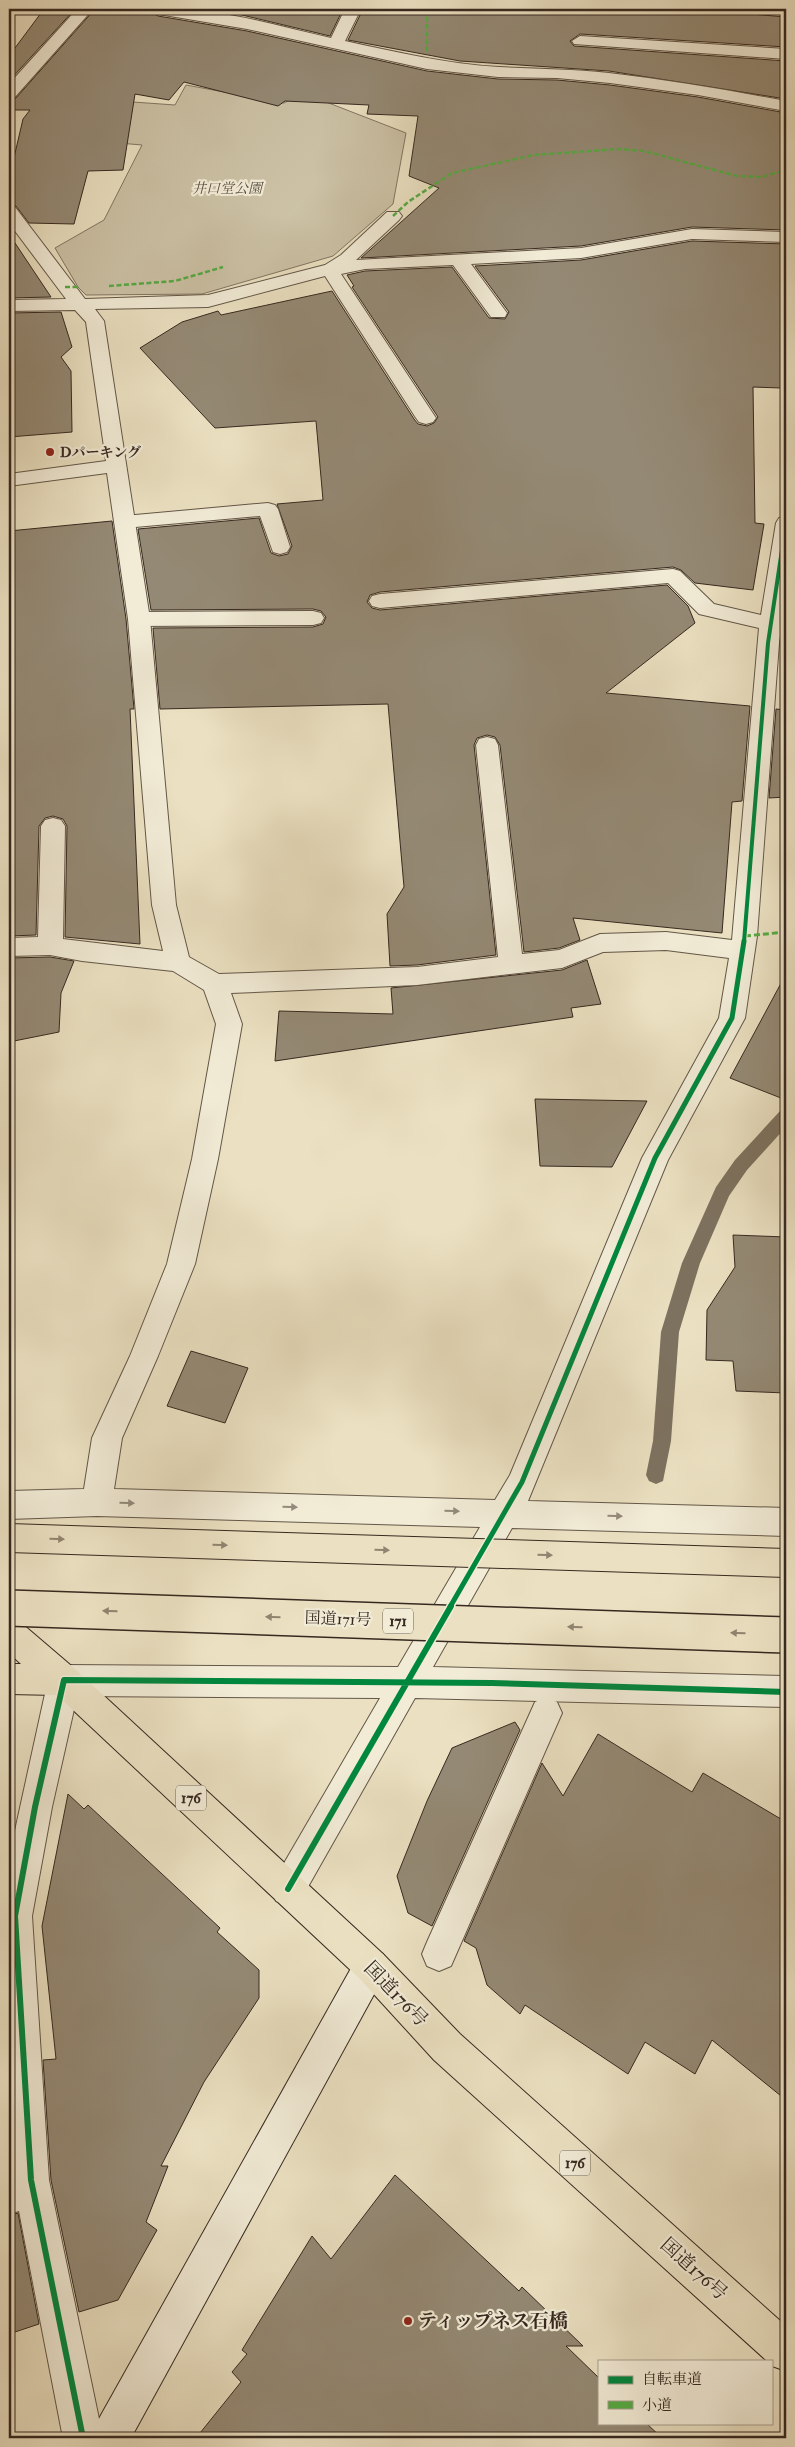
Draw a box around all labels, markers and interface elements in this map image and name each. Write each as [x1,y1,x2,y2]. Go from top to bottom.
park label: 井口堂公園 [192,180,264,197]
place label: Dパーキング [60,444,141,461]
marker: Dパーキング [44,446,56,458]
one-way arrow [120,1499,136,1507]
one-way arrow [282,1503,298,1511]
one-way arrow [445,1507,461,1515]
one-way arrow [607,1512,623,1520]
one-way arrow [50,1535,66,1543]
one-way arrow [212,1541,228,1549]
one-way arrow [375,1546,391,1554]
one-way arrow [537,1552,553,1560]
one-way arrow [102,1607,118,1615]
street label: 国道171号 [304,1608,372,1630]
road number: 171 [383,1608,413,1634]
one-way arrow [265,1613,281,1621]
one-way arrow [567,1623,583,1631]
one-way arrow [729,1629,745,1637]
road number: 176 [176,1786,206,1810]
street label: 国道176号 [359,1956,433,2032]
road number: 176 [560,2150,590,2176]
street label: 国道176号 [655,2233,733,2305]
place label: ティップネス石橋 [418,2309,568,2333]
marker: ティップネス石橋 [402,2315,414,2327]
legend [598,2360,772,2424]
text: 自転車道 [642,2370,702,2389]
text: 小道 [642,2396,672,2415]

